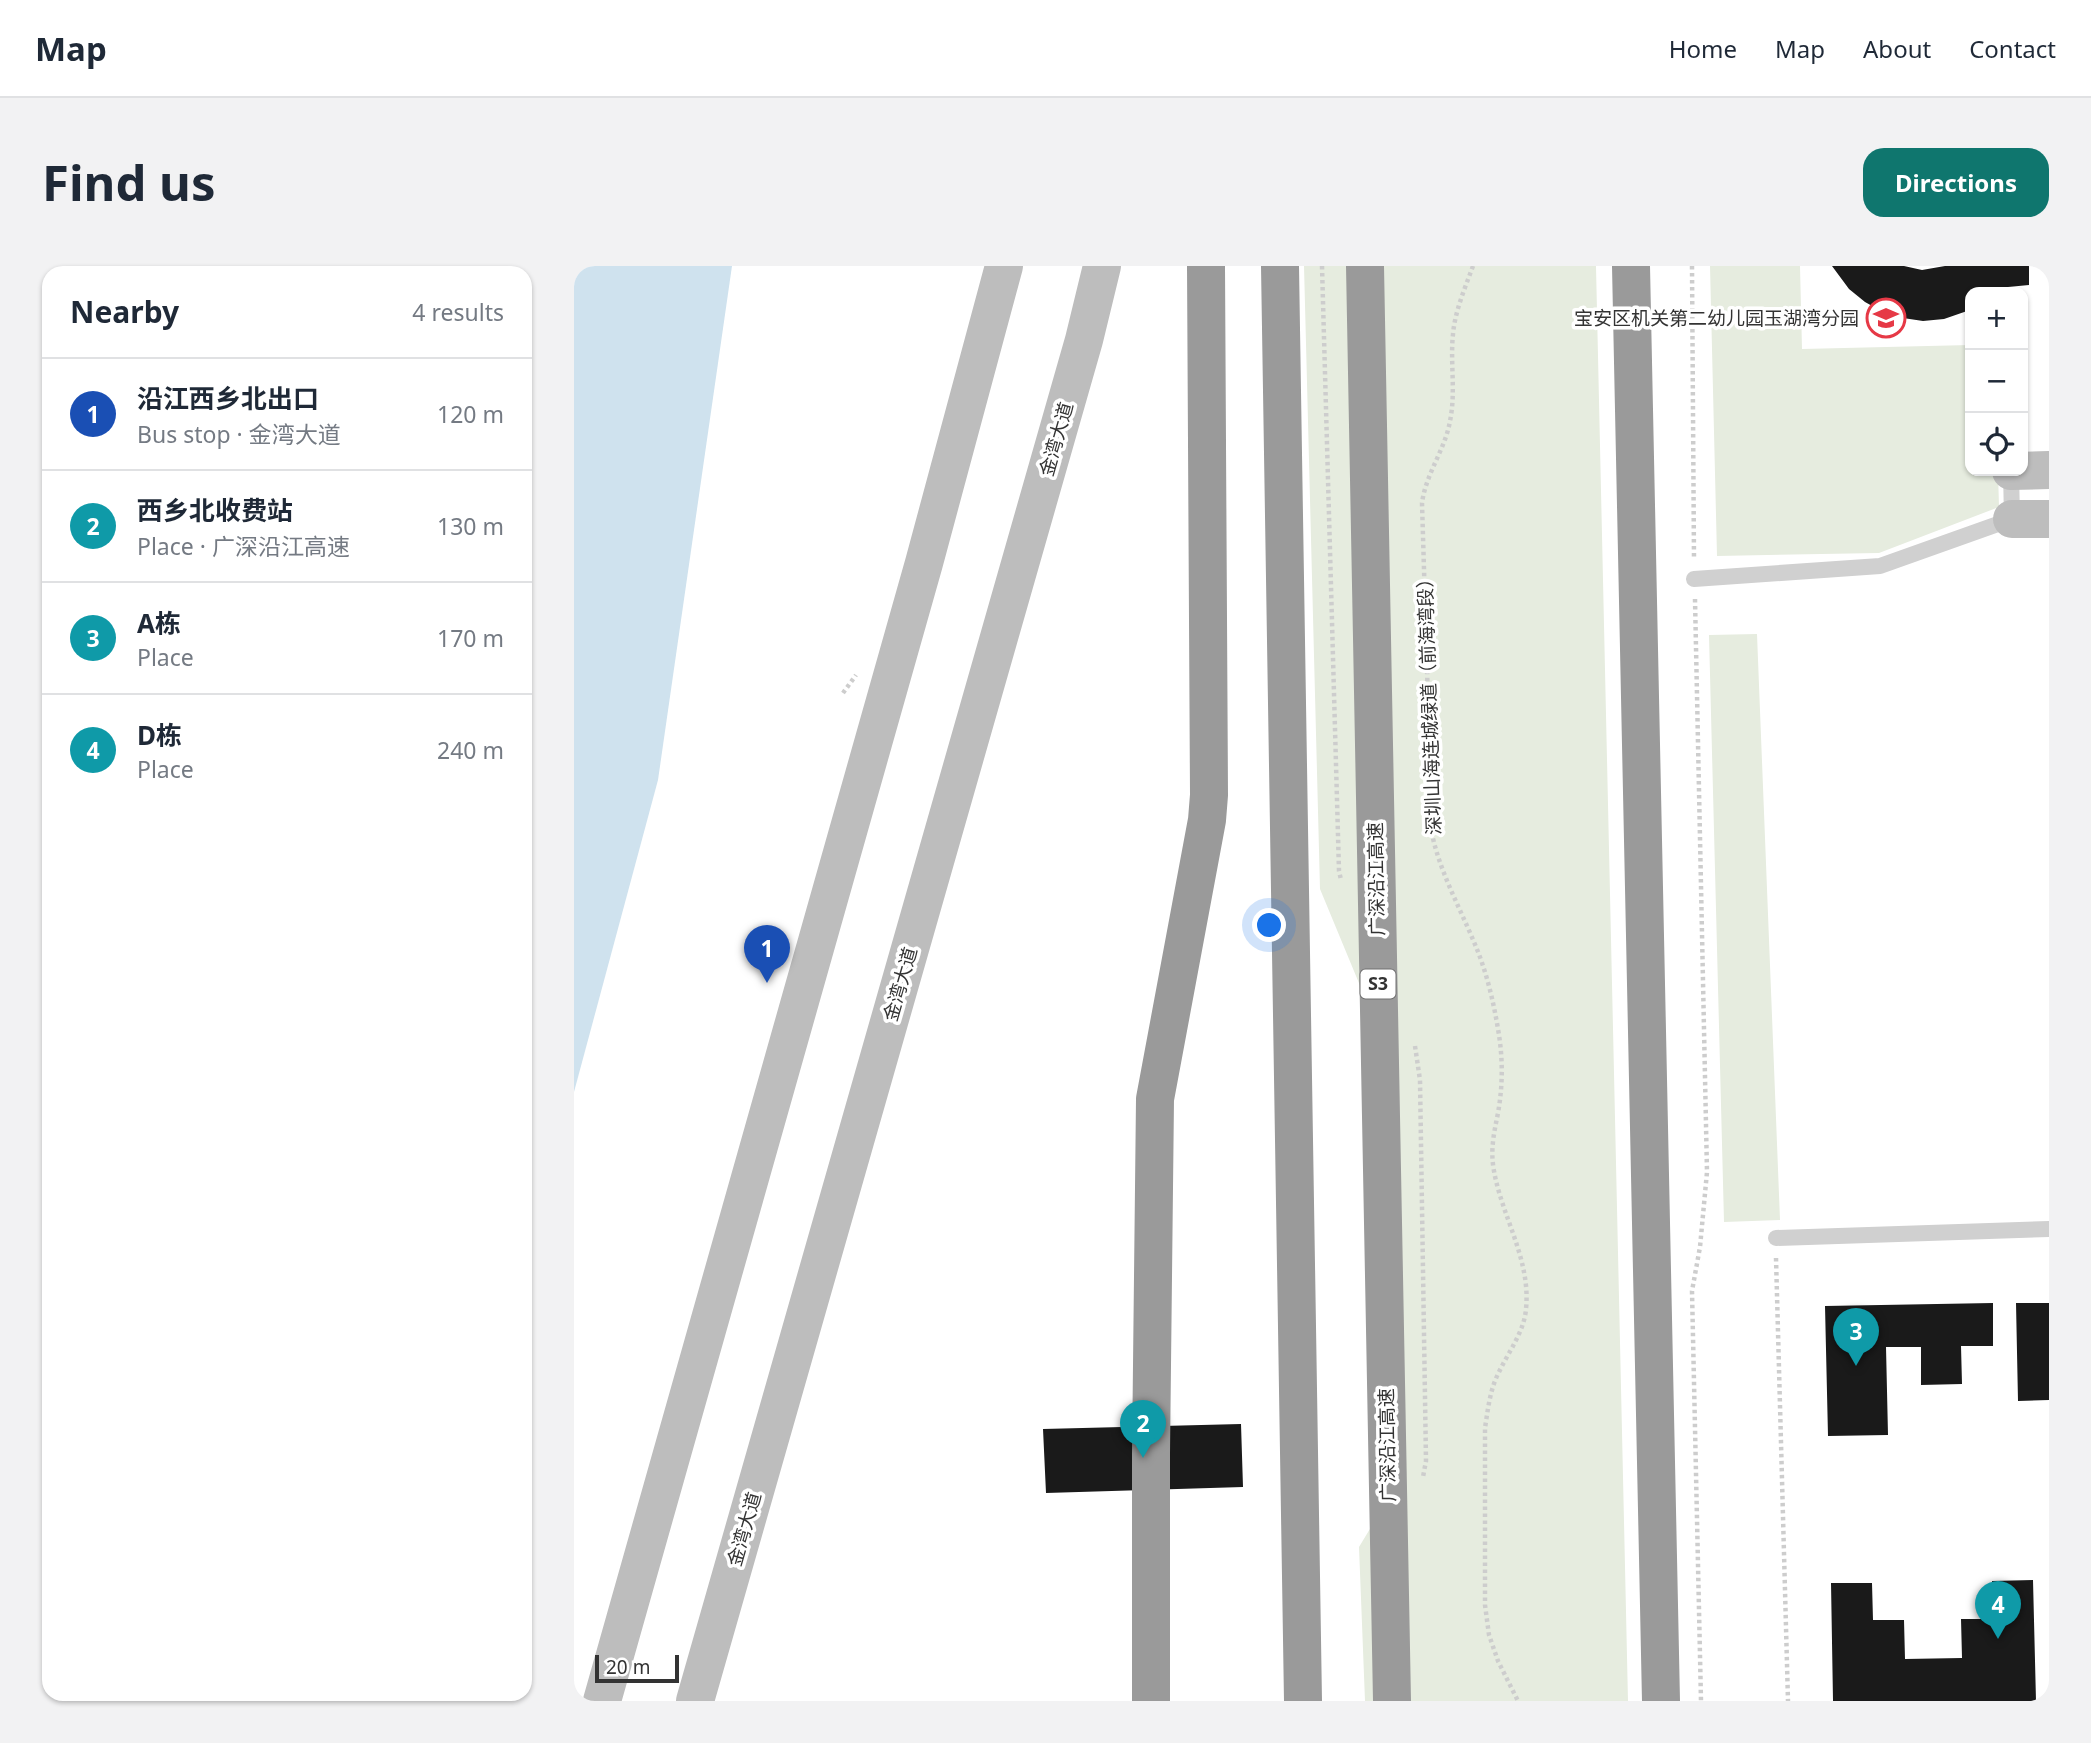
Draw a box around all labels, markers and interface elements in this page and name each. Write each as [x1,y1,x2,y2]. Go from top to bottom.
text: Map [35,26,107,71]
text: Home [1669,32,1737,65]
text: Map [1775,32,1825,65]
text: About [1863,32,1931,65]
text: Contact [1969,32,2056,65]
button: Directions [1863,148,2049,217]
text: Find us [42,149,216,215]
map controls [1965,287,2028,476]
button: + [1965,287,2028,350]
text: Nearby [70,291,179,332]
text: 4 results [412,296,504,328]
school or university icon: 宝安区机关第二幼儿园玉湖湾分园 [1865,297,1907,339]
place label: 宝安区机关第二幼儿园玉湖湾分园 [1574,305,1859,331]
button: − [1965,350,2028,413]
text: 沿江西乡北出口 [137,380,319,416]
text: 1 [86,398,100,430]
text: 120 m [437,398,504,430]
street label: 金湾大道 [1033,399,1079,479]
button: locate [1965,413,2028,476]
text: Bus stop · 金湾大道 [137,418,341,450]
text: 西乡北收费站 [137,492,293,528]
text: 2 [86,510,100,542]
text: 130 m [437,510,504,542]
text: Place · 广深沿江高速 [137,530,350,562]
street label: 深圳山海连城绿道（前海湾段） [1411,569,1447,835]
text: A栋 [137,605,181,641]
text: 3 [86,622,100,654]
text: 170 m [437,622,504,654]
text: Place [137,641,194,673]
text: D栋 [137,717,182,753]
text: 4 [86,734,100,766]
text: 240 m [437,734,504,766]
text: Place [137,753,194,785]
street label: 广深沿江高速 [1362,822,1390,936]
your location [1252,908,1286,942]
pin: 1 [744,925,790,983]
street label: 金湾大道 [877,944,923,1024]
road number: S3 [1360,970,1396,998]
pin: 3 [1833,1308,1879,1366]
street label: 广深沿江高速 [1373,1388,1401,1502]
pin: 2 [1120,1400,1166,1458]
street label: 金湾大道 [721,1489,767,1569]
pin: 4 [1975,1581,2021,1639]
scale bar [595,1652,679,1684]
text: 20 m [606,1654,650,1680]

